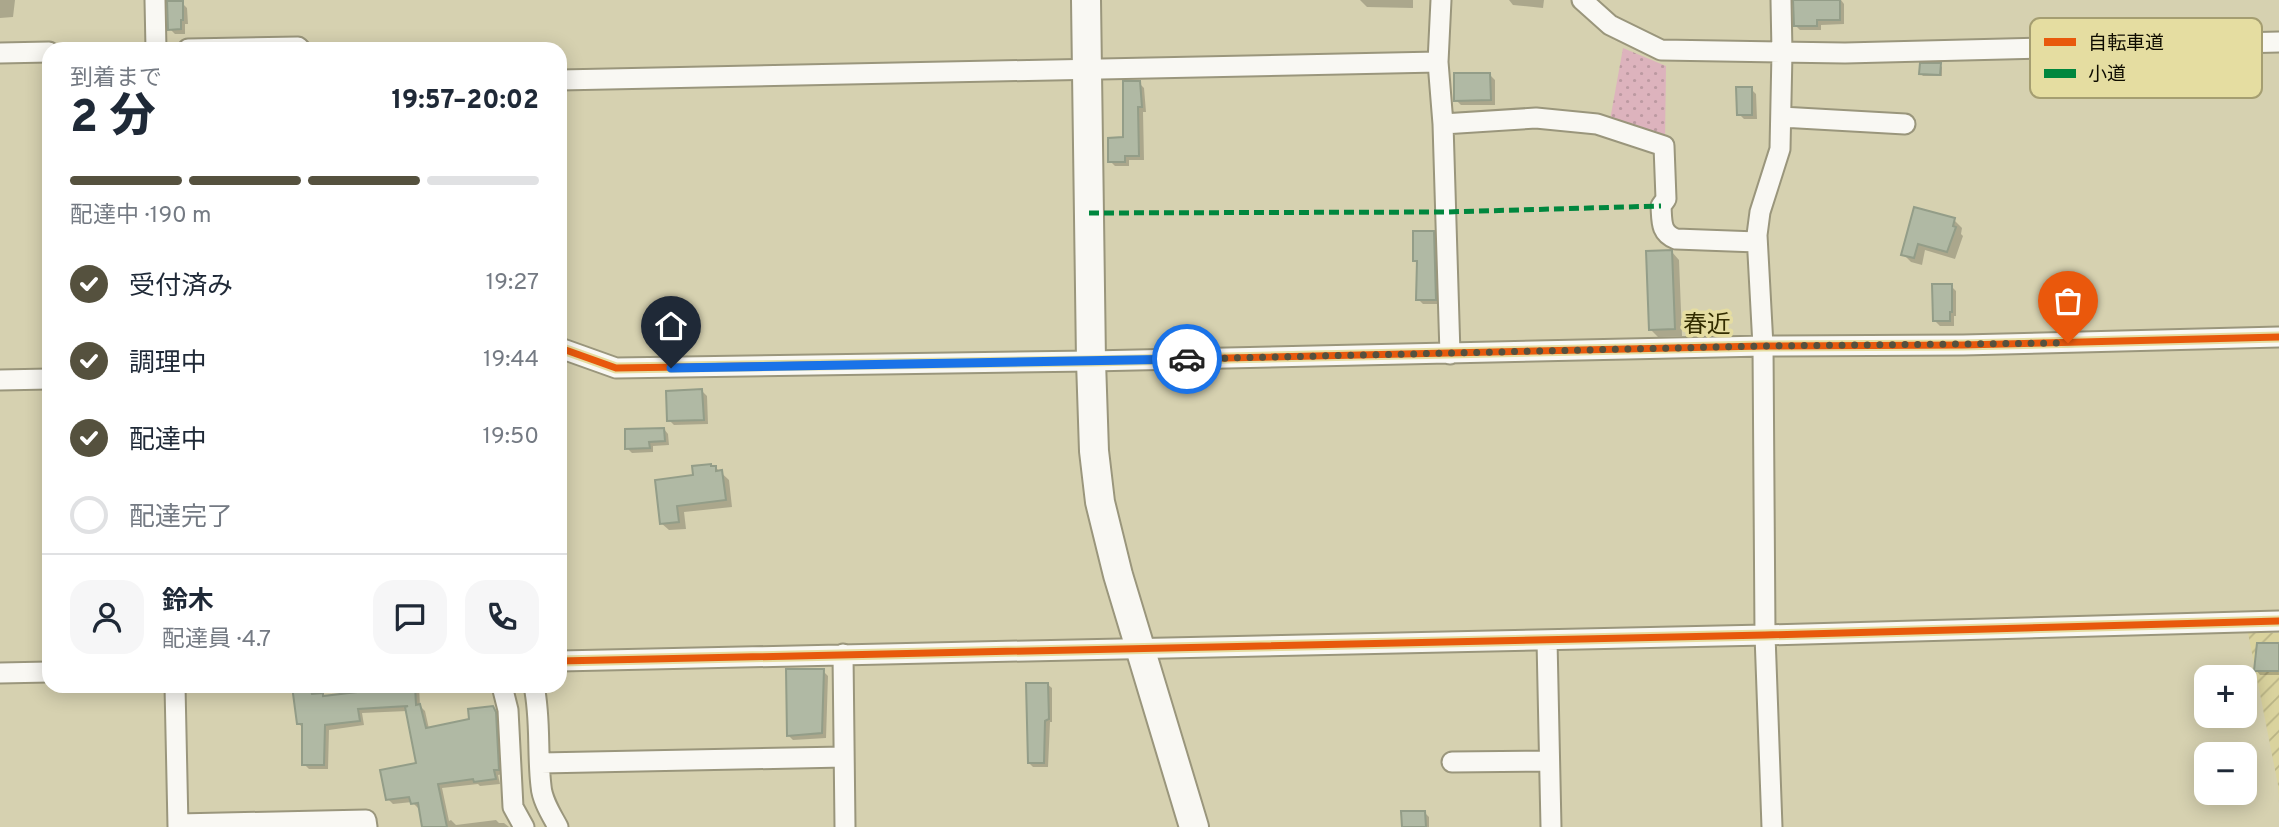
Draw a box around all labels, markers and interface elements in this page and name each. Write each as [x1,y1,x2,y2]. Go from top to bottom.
legend [2030,18,2262,98]
text: 自転車道 [2088,32,2164,56]
text: 小道 [2088,63,2126,87]
text: 到着まで [70,65,162,94]
text: 19:57–20:02 [391,85,539,118]
text: 2 分 [70,90,156,149]
text: 配達中 · 190 m [70,202,212,231]
icon: check [70,265,108,303]
text: 19:27 [486,269,539,298]
text: 受付済み [129,271,233,304]
pin [2038,271,2098,343]
icon: bag [2049,282,2087,320]
pin [641,296,701,368]
icon: home [652,307,690,345]
district label: 春近 [1683,311,1731,341]
courier [1152,324,1222,394]
icon: car [1168,340,1206,378]
icon: check [70,342,108,380]
text: 19:44 [483,346,539,375]
text: 調理中 [129,348,207,381]
icon: check [70,419,108,457]
text: 19:50 [483,423,539,452]
text: 配達中 [129,425,207,458]
text: 配達完了 [129,502,233,535]
button: person [70,580,144,654]
button: chat [373,580,447,654]
button: phone [465,580,539,654]
text: 鈴木 [162,586,214,619]
text: 配達員 · 4.7 [162,626,271,655]
map controls [2194,665,2257,805]
button: + [2194,665,2257,728]
button: − [2194,742,2257,805]

